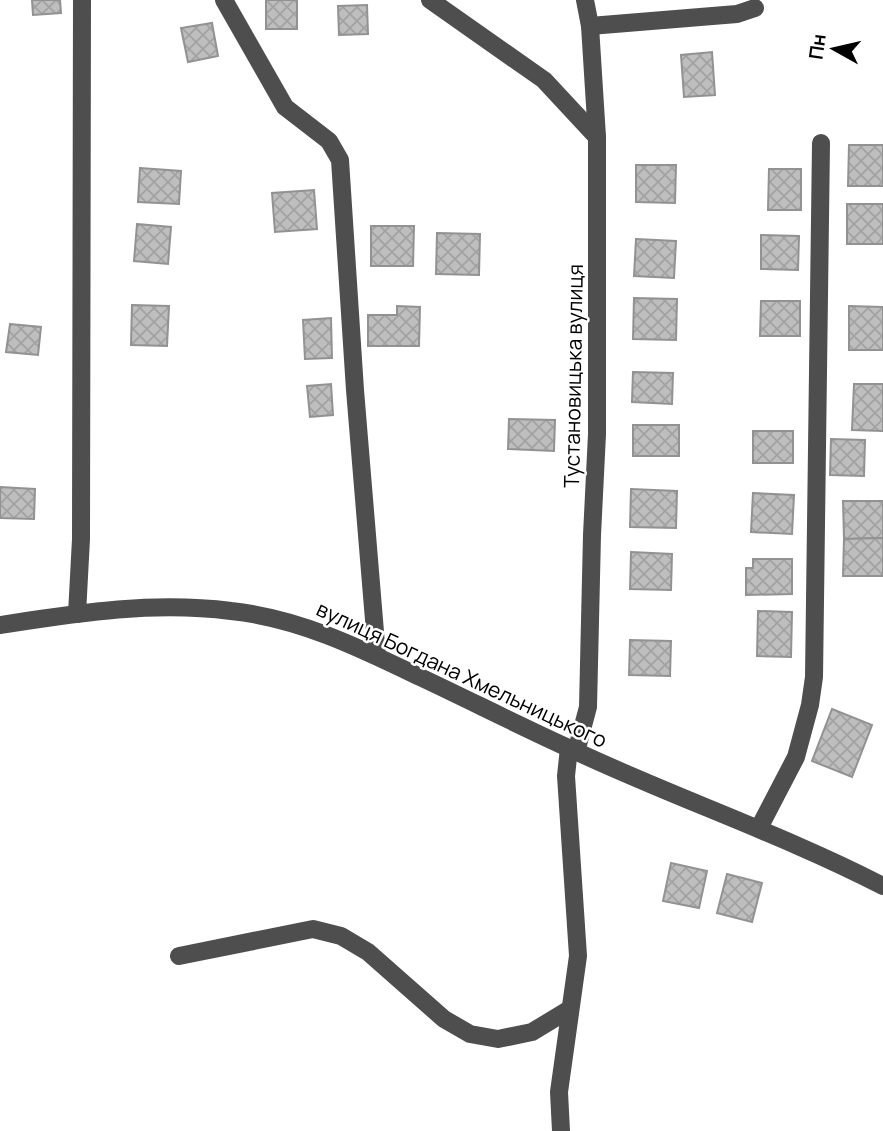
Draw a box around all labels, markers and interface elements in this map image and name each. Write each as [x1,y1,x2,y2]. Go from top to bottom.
north arrow [799,14,869,84]
text: Пн [803,32,832,61]
street label: Тустановицька вулиця [557,264,589,488]
street label: вулиця Богдана Хмельницького [312,594,612,754]

